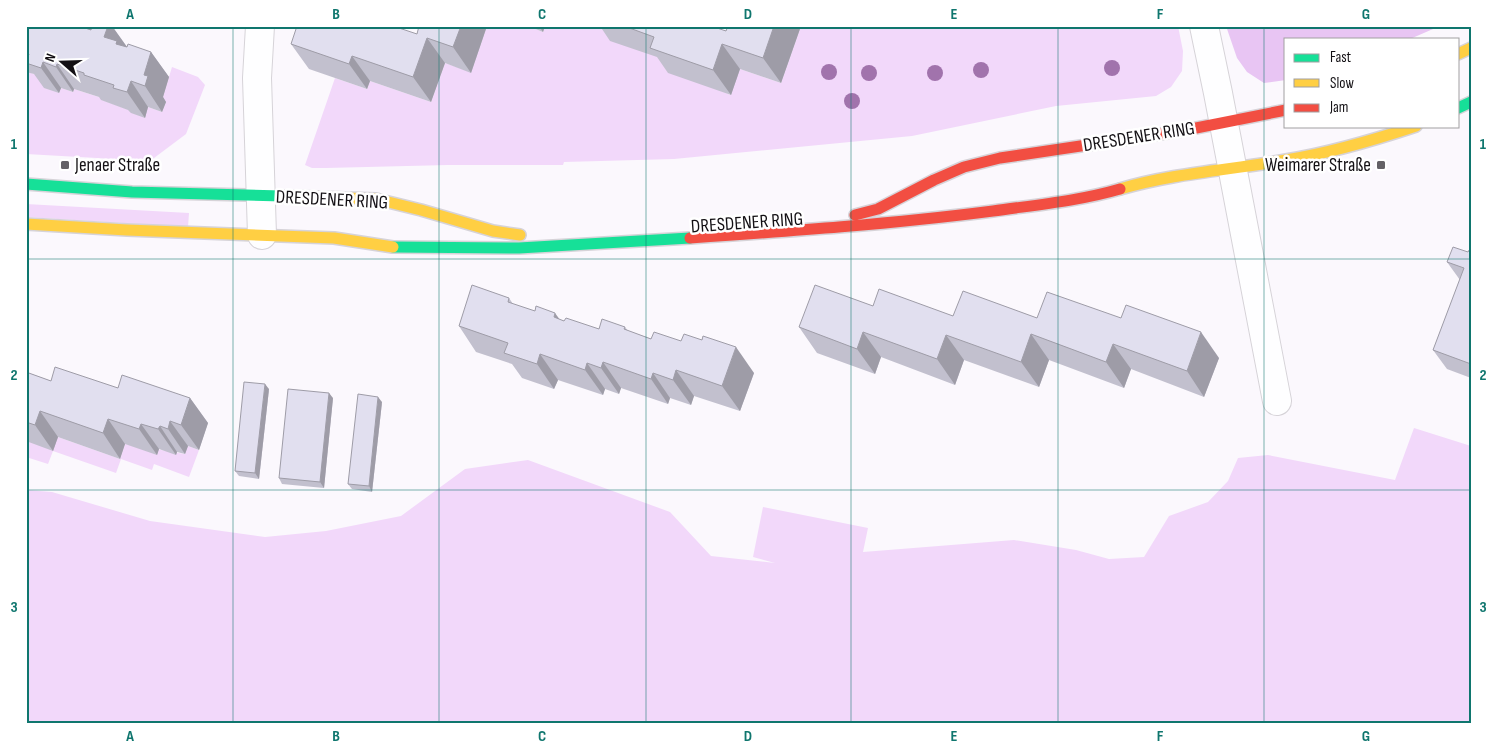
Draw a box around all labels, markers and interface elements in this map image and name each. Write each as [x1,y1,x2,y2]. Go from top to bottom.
text: A [125,5,134,24]
text: B [332,5,340,24]
text: C [538,5,546,24]
text: D [744,5,752,24]
text: E [951,5,958,24]
text: F [1157,5,1164,24]
text: G [1362,5,1370,24]
north arrow [38,38,88,88]
legend [1284,38,1460,128]
text: Fast [1330,48,1352,67]
text: N [41,51,60,64]
text: Slow [1330,74,1354,93]
text: Jam [1329,98,1348,117]
street label: DRESDENER RING [1082,117,1196,157]
text: 1 [11,135,18,154]
text: 1 [1480,135,1487,154]
place label: Jenaer Straße [74,154,160,177]
place label: Weimarer Straße [1265,154,1371,177]
marker: Jenaer Straße [59,159,71,171]
marker: Weimarer Straße [1375,159,1387,171]
street label: DRESDENER RING [275,186,389,214]
street label: DRESDENER RING [690,208,804,238]
text: 2 [10,366,18,385]
text: 2 [1479,366,1487,385]
text: 3 [10,598,18,617]
text: 3 [1479,598,1487,617]
text: A [125,727,134,746]
text: B [332,727,340,746]
text: C [538,727,546,746]
text: D [744,727,752,746]
text: E [951,727,958,746]
text: F [1157,727,1164,746]
text: G [1362,727,1370,746]

